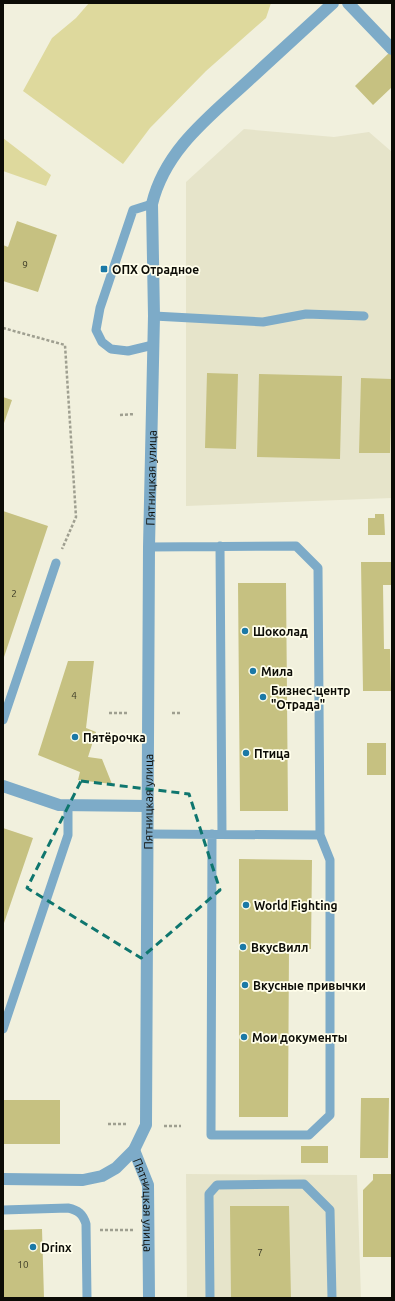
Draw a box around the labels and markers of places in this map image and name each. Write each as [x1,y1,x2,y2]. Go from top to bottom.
place label: ОПХ Отрадное [112,263,199,276]
marker: ОПХ Отрадное [99,264,109,274]
place label: Шоколад [253,625,308,638]
marker: Шоколад [240,626,250,636]
place label: Мила [261,665,293,678]
marker: Мила [248,666,258,676]
place label: Бизнес-центр "Отрада" [271,684,350,711]
marker: Бизнес-центр "Отрада" [258,692,268,702]
place label: Пятёрочка [83,731,146,744]
marker: Пятёрочка [70,732,80,742]
place label: Птица [254,747,290,760]
marker: Птица [241,748,251,758]
place label: World Fighting [254,899,338,912]
marker: World Fighting [241,900,251,910]
place label: ВкусВилл [251,941,308,954]
marker: ВкусВилл [238,942,248,952]
place label: Вкусные привычки [253,979,366,992]
marker: Вкусные привычки [240,980,250,990]
place label: Мои документы [252,1031,347,1044]
marker: Мои документы [239,1032,249,1042]
place label: Drinx [41,1241,72,1254]
marker: Drinx [28,1242,38,1252]

